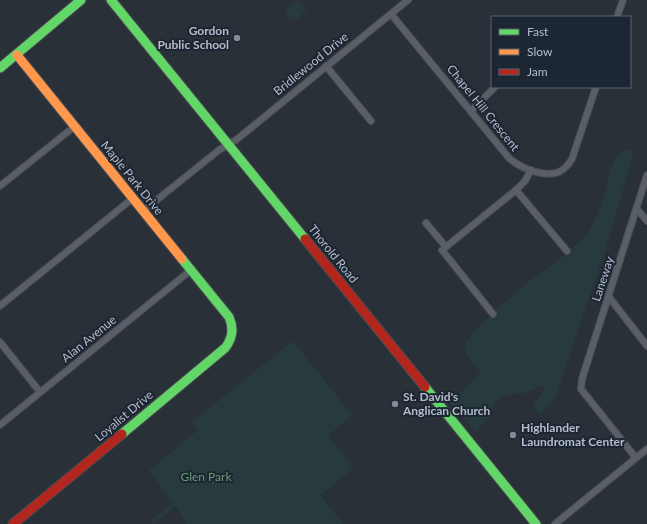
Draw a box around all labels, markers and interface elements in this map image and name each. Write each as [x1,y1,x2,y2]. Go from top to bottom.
legend [491,16,631,88]
place label: Gordon Public School [157,23,229,52]
text: Fast [527,24,549,39]
street label: Bridlewood Drive [270,29,351,98]
marker: Gordon Public School [232,33,242,43]
text: Slow [527,44,553,59]
street label: Chapel Hill Crescent [444,61,523,154]
text: Jam [527,64,548,79]
street label: Maple Park Drive [98,138,167,218]
street label: Thorold Road [305,222,361,286]
street label: Laneway [588,254,617,303]
street label: Alan Avenue [58,312,119,365]
street label: Loyalist Drive [92,387,156,444]
place label: St. David's Anglican Church [402,389,491,418]
marker: St. David's Anglican Church [390,399,400,409]
place label: Highlander Laundromat Center [521,420,625,449]
marker: Highlander Laundromat Center [508,430,518,440]
park label: Glen Park [180,469,232,484]

